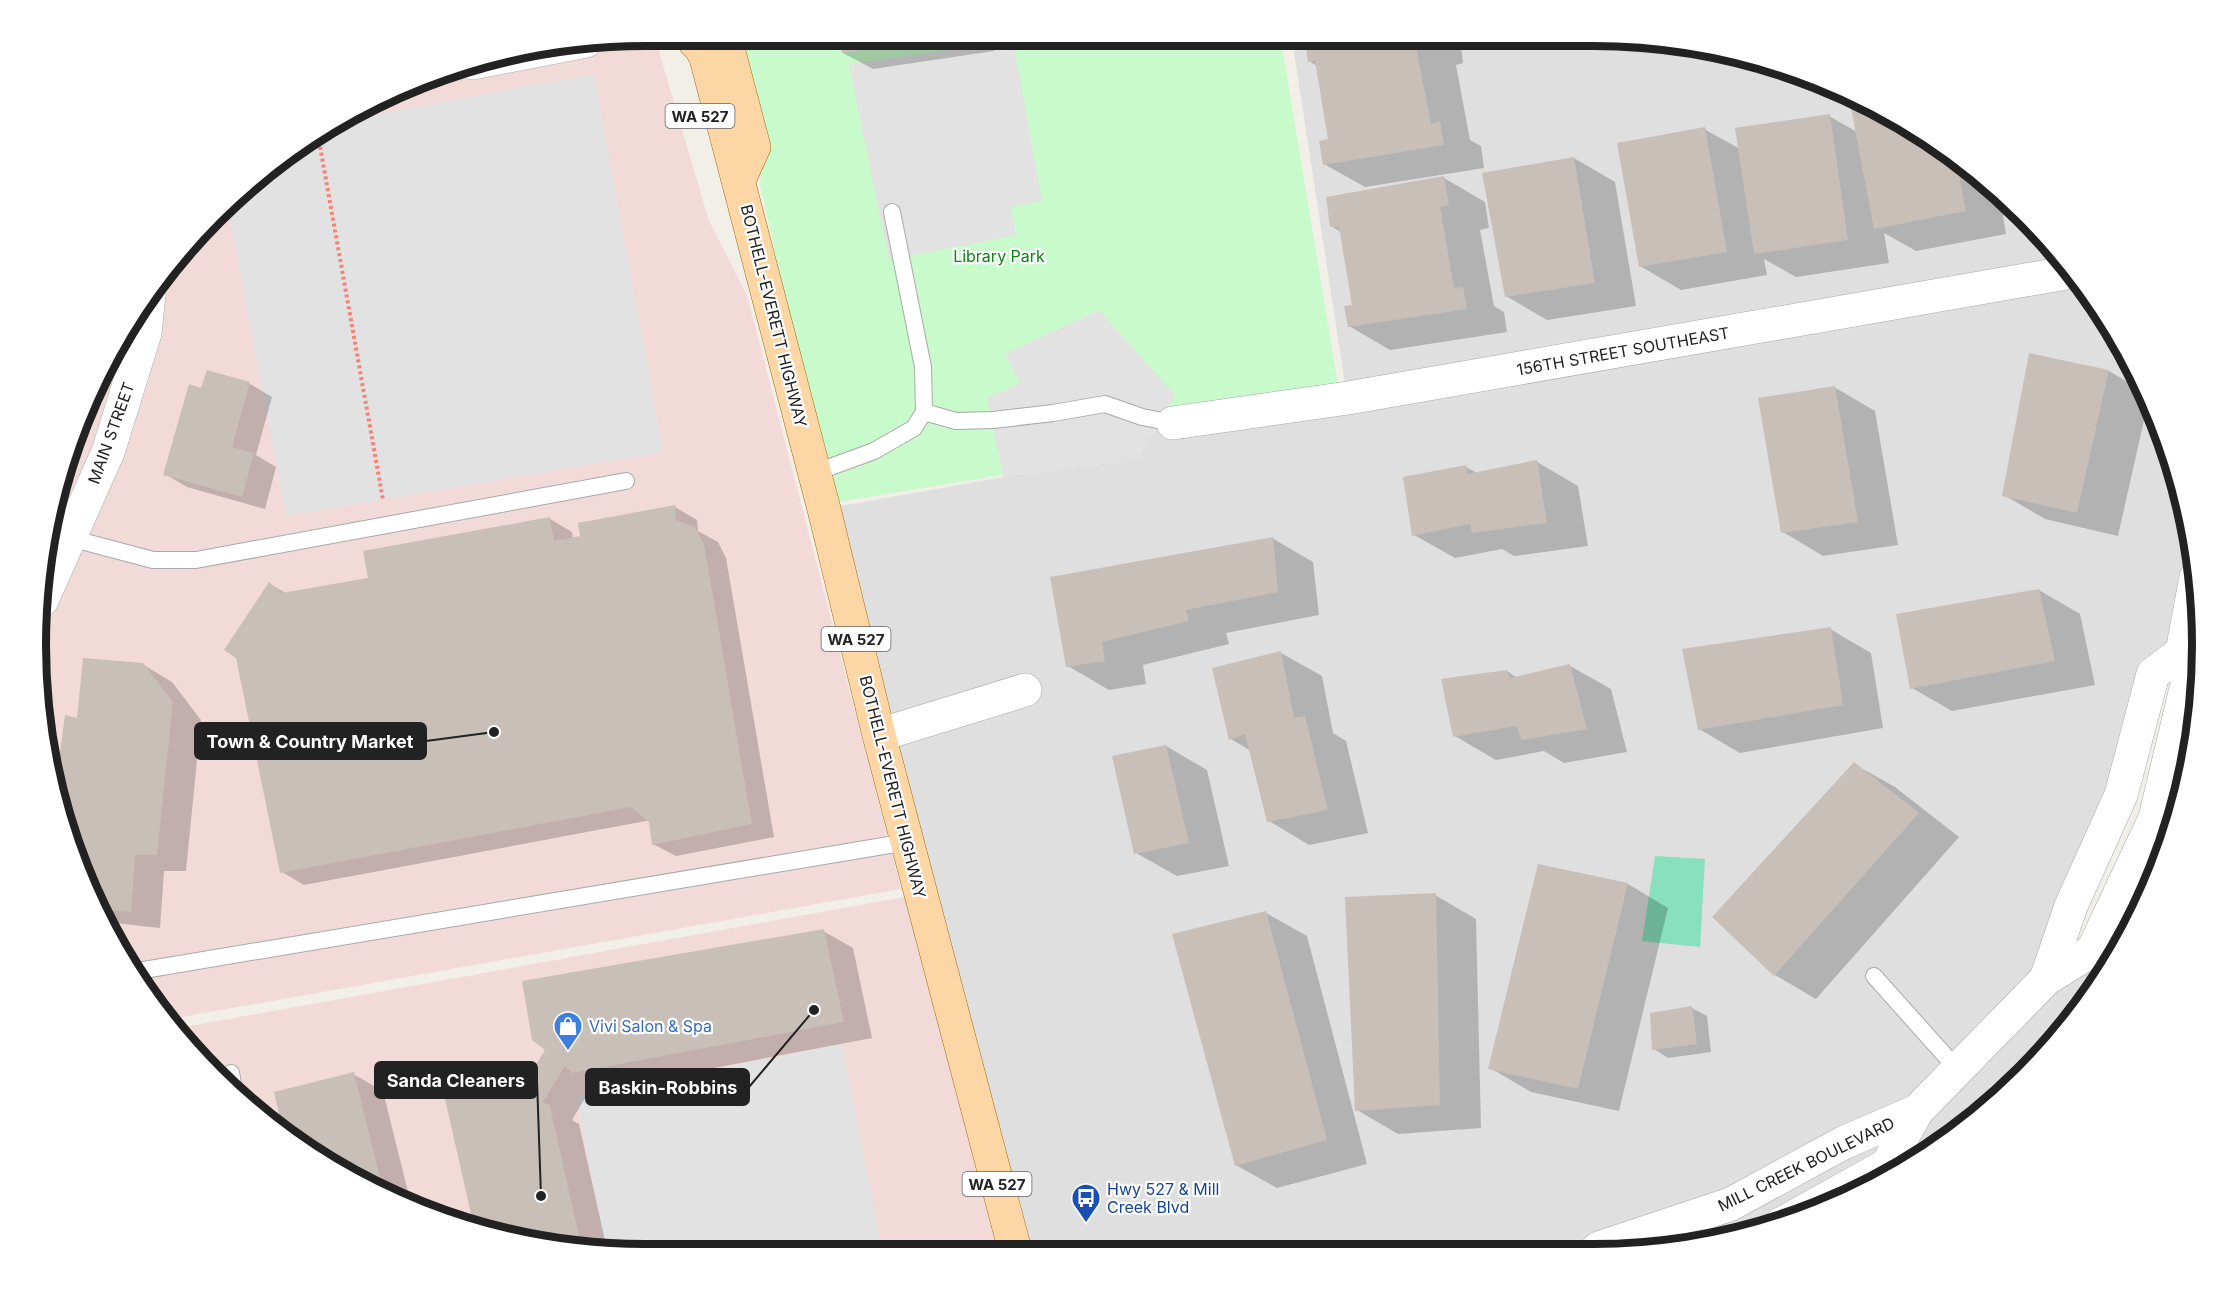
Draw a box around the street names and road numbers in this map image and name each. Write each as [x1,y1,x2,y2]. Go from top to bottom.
road number: WA 527 [666,104,734,128]
street label: BOTHELL-EVERETT HIGHWAY [737,202,811,430]
street label: 156TH STREET SOUTHEAST [1515,322,1731,380]
street label: MAIN STREET [83,379,139,487]
road number: WA 527 [822,627,890,651]
street label: BOTHELL-EVERETT HIGHWAY [856,673,930,901]
street label: MILL CREEK BOULEVARD [1714,1113,1898,1215]
road number: WA 527 [962,1172,1032,1196]

